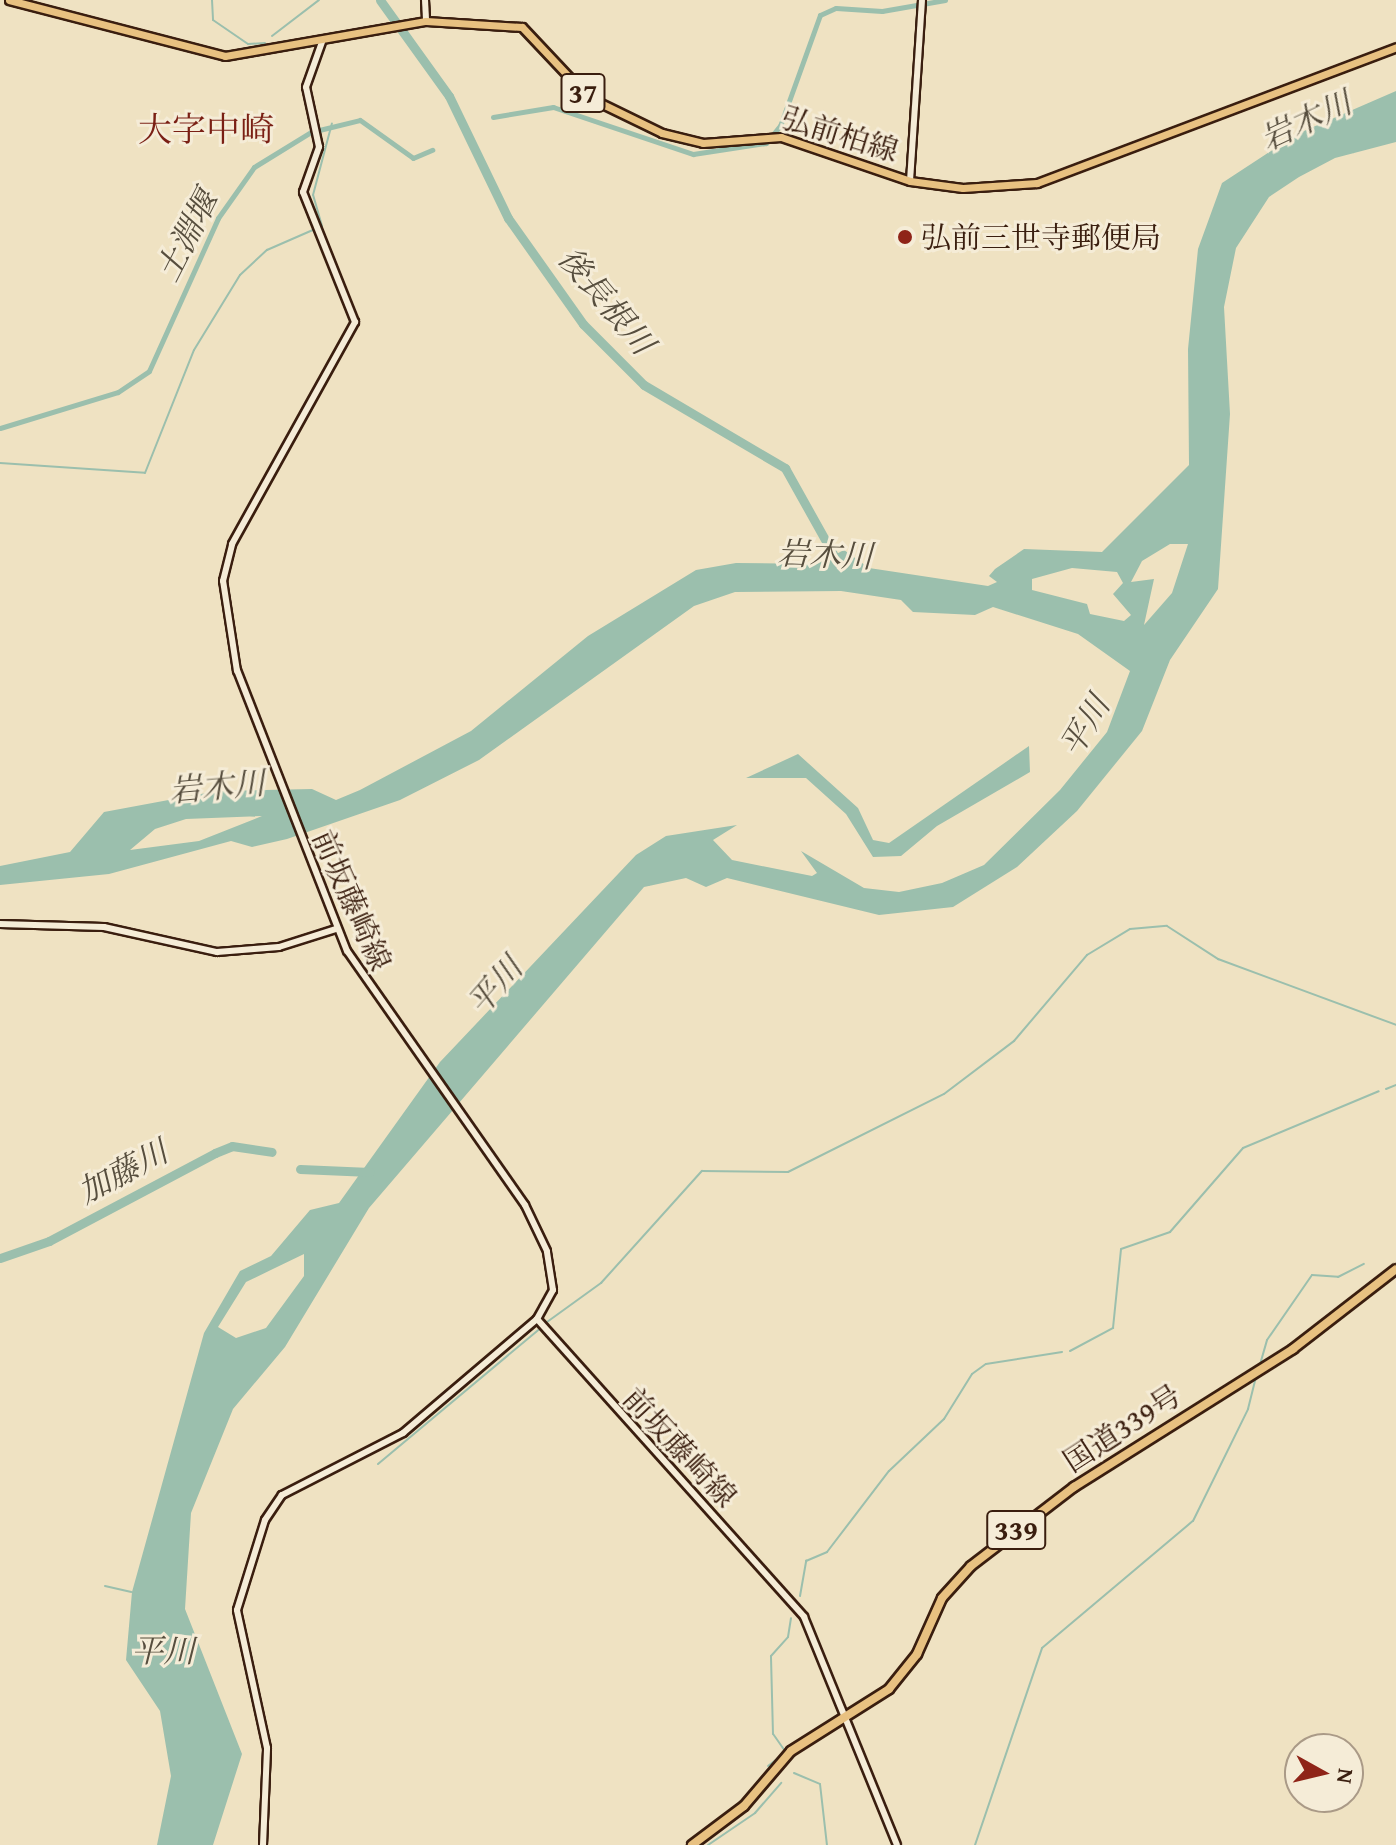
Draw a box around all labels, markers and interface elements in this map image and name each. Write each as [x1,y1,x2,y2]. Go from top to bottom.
road number: 37 [559,69,607,117]
water label: 岩木川 [1254,83,1358,159]
street label: 弘前柏線 [777,99,903,169]
district label: 大字中崎 [138,109,274,149]
water label: 土淵堰 [148,185,226,287]
place label: 弘前三世寺郵便局 [921,219,1161,255]
marker: 弘前三世寺郵便局 [896,228,914,246]
water label: 後長根川 [550,240,662,362]
water label: 岩木川 [776,534,874,576]
water label: 平川 [1052,689,1118,763]
water label: 岩木川 [168,764,266,810]
street label: 前坂藤崎線 [305,824,399,976]
water label: 平川 [460,949,530,1023]
water label: 加藤川 [72,1133,174,1211]
street label: 国道339号 [1056,1377,1188,1479]
street label: 前坂藤崎線 [616,1380,744,1514]
road number: 339 [986,1506,1046,1554]
water label: 平川 [131,1632,195,1670]
north arrow [1284,1733,1364,1813]
text: N [1329,1767,1363,1786]

